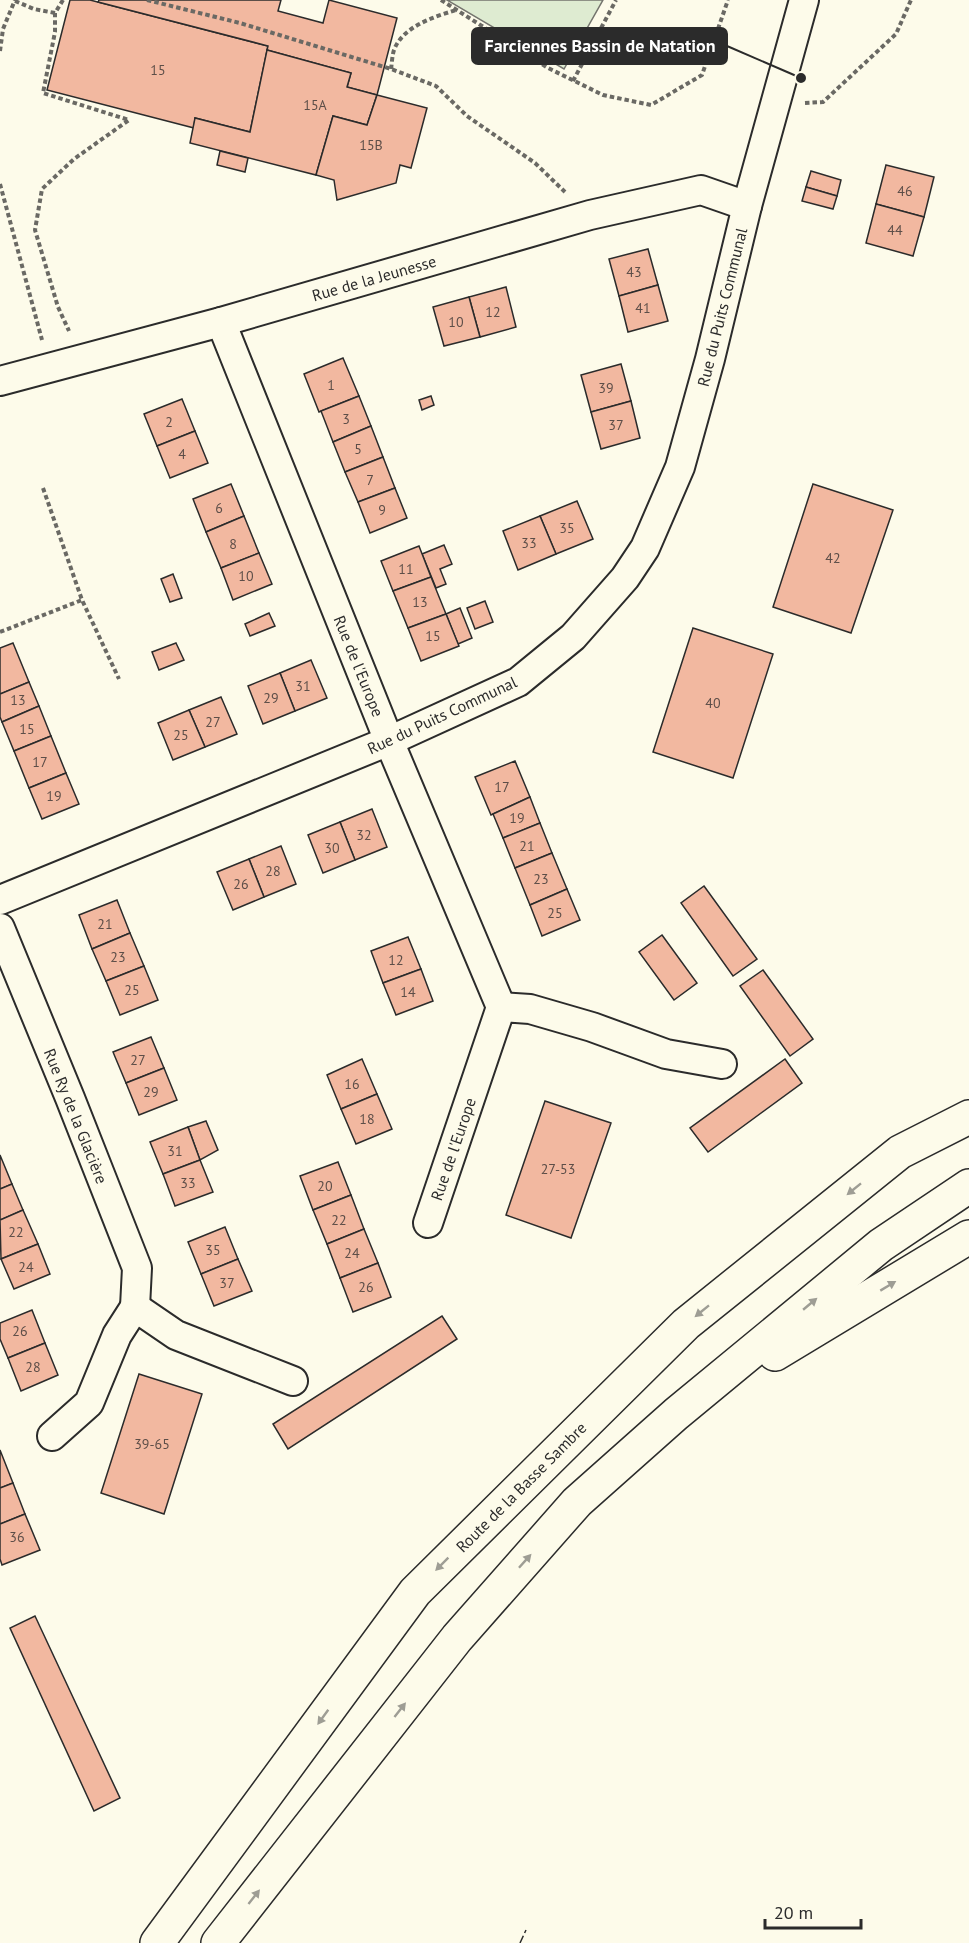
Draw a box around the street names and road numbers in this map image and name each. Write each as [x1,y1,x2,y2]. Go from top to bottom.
street label: Rue du Puits Communal [693,225,751,388]
street label: Rue de la Jeunesse [310,251,438,305]
street label: Rue de l'Europe [330,612,388,720]
street label: Rue du Puits Communal [364,671,520,758]
street label: Rue Ry de la Glacière [40,1045,112,1187]
street label: Rue de l'Europe [426,1095,480,1203]
street label: Route de la Basse Sambre [452,1418,590,1556]

